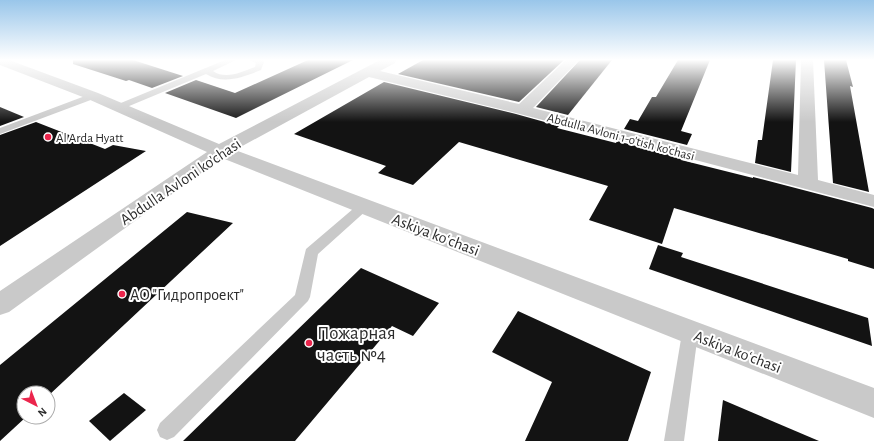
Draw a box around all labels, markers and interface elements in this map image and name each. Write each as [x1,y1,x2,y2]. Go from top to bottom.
street label: Abdulla Avloni 1-o'tish ko'chasi [545,111,696,163]
marker: Al Arda Hyatt [43,132,53,142]
place label: Al Arda Hyatt [56,132,123,145]
street label: Abdulla Avloni ko'chasi [117,136,244,228]
street label: Askiya koʻchasi [389,211,482,260]
place label: АО "Гидропроект" [130,287,244,303]
marker: АО "Гидропроект" [117,289,127,299]
place label: Пожарная часть №4 [317,324,396,365]
street label: Askiya koʻchasi [691,328,784,377]
marker: Пожарная часть №4 [304,338,314,348]
north arrow [16,385,56,425]
text: N [36,405,49,419]

